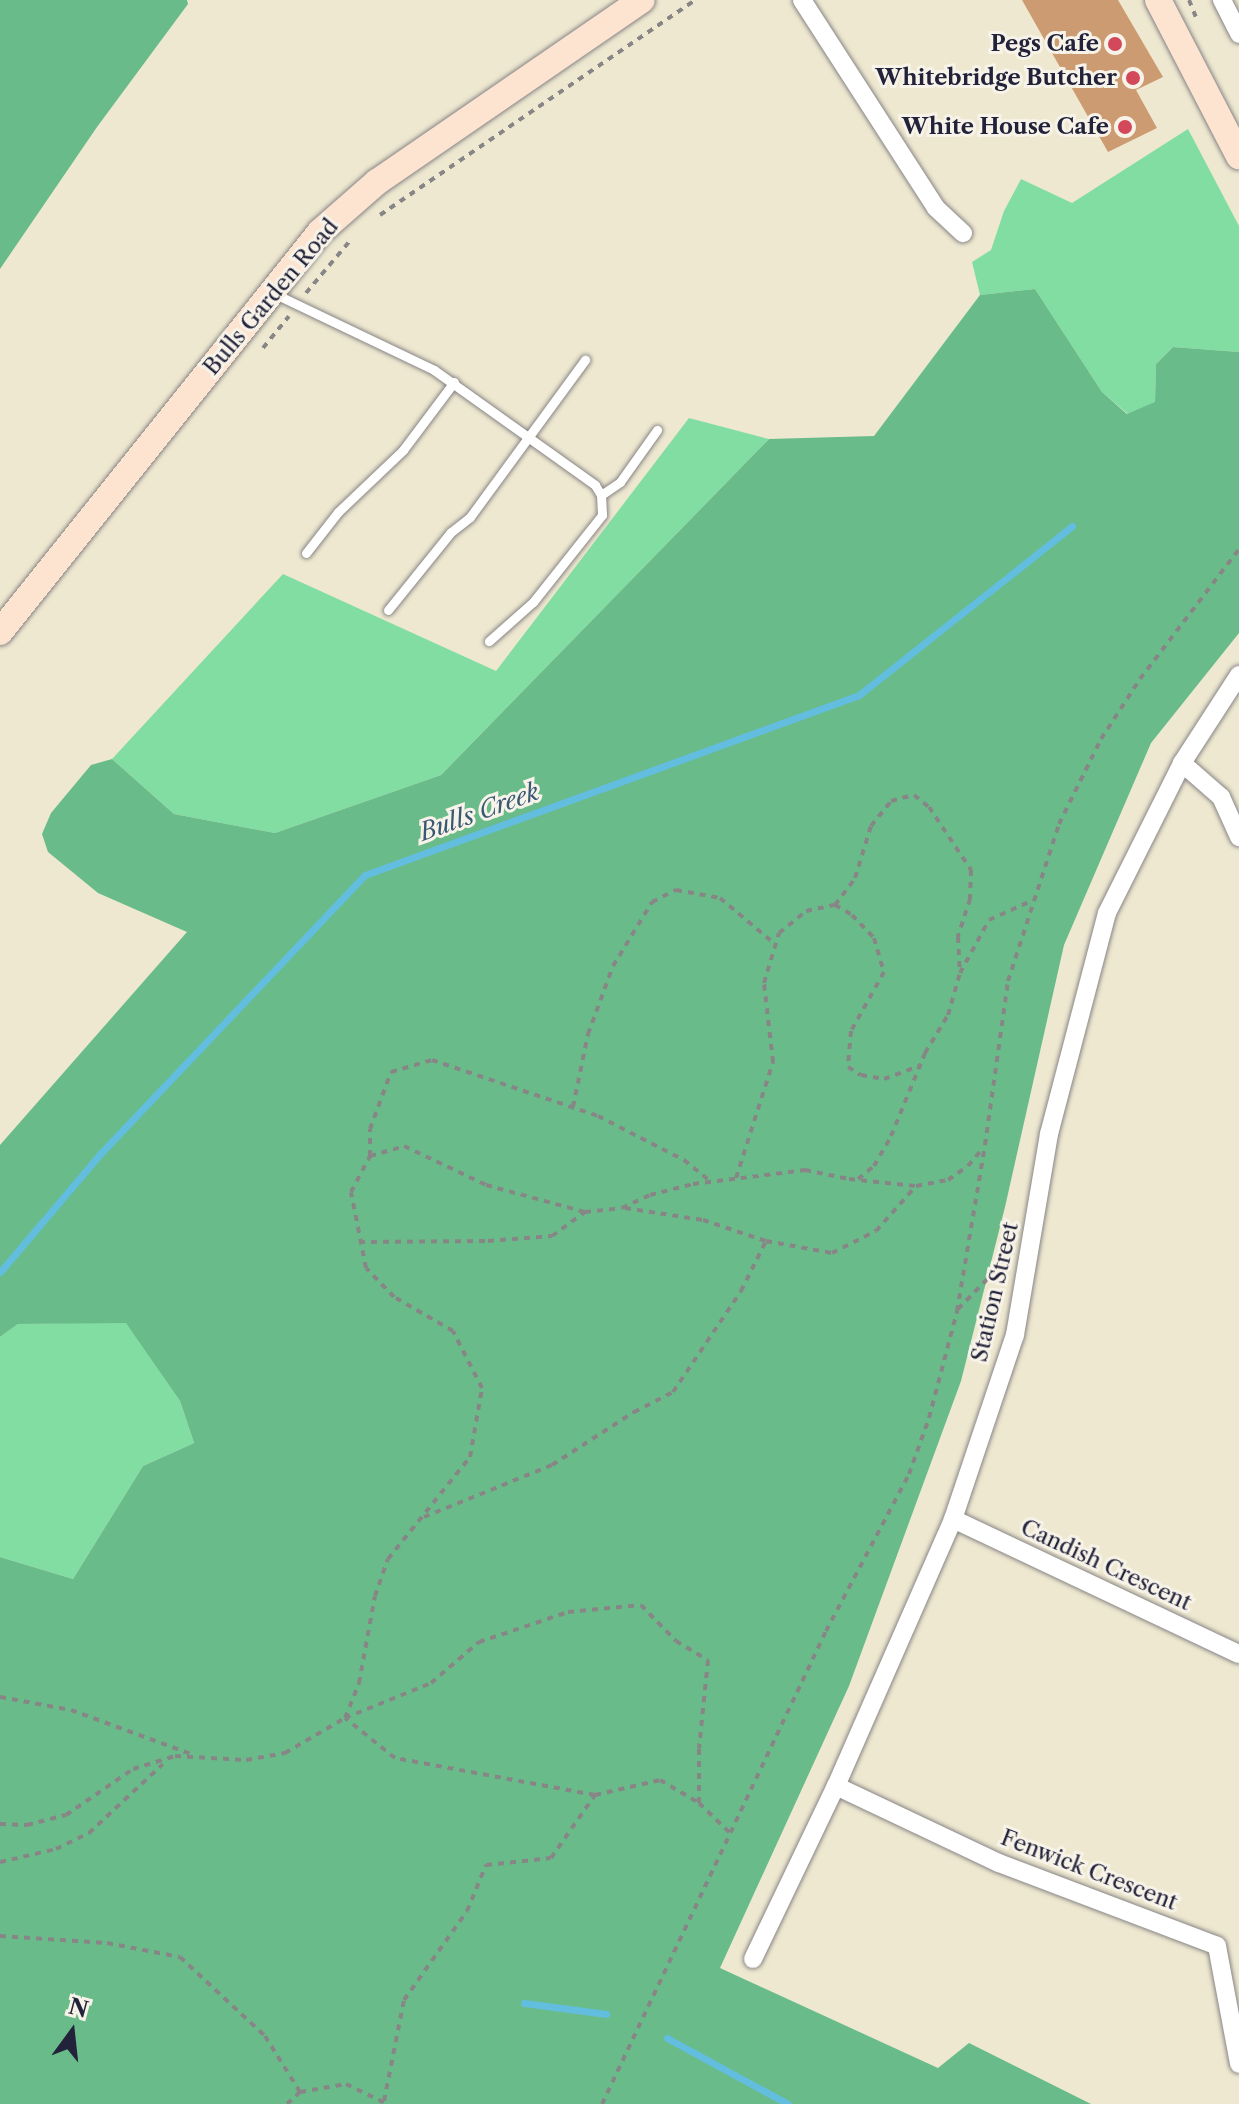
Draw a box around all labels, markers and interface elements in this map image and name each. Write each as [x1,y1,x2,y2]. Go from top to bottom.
place label: Pegs Cafe [990,31,1099,57]
marker: Pegs Cafe [1106,35,1124,53]
place label: Whitebridge Butcher [875,65,1117,91]
marker: Whitebridge Butcher [1124,69,1142,87]
place label: White House Cafe [902,114,1109,140]
marker: White House Cafe [1116,118,1134,136]
street label: Bulls Garden Road [198,214,344,380]
water label: Bulls Creek [415,777,543,847]
street label: Station Street [966,1220,1024,1364]
street label: Candish Crescent [1017,1514,1195,1616]
street label: Fenwick Crescent [997,1824,1181,1916]
north arrow [32,1992,112,2072]
text: N [66,1993,91,2024]

